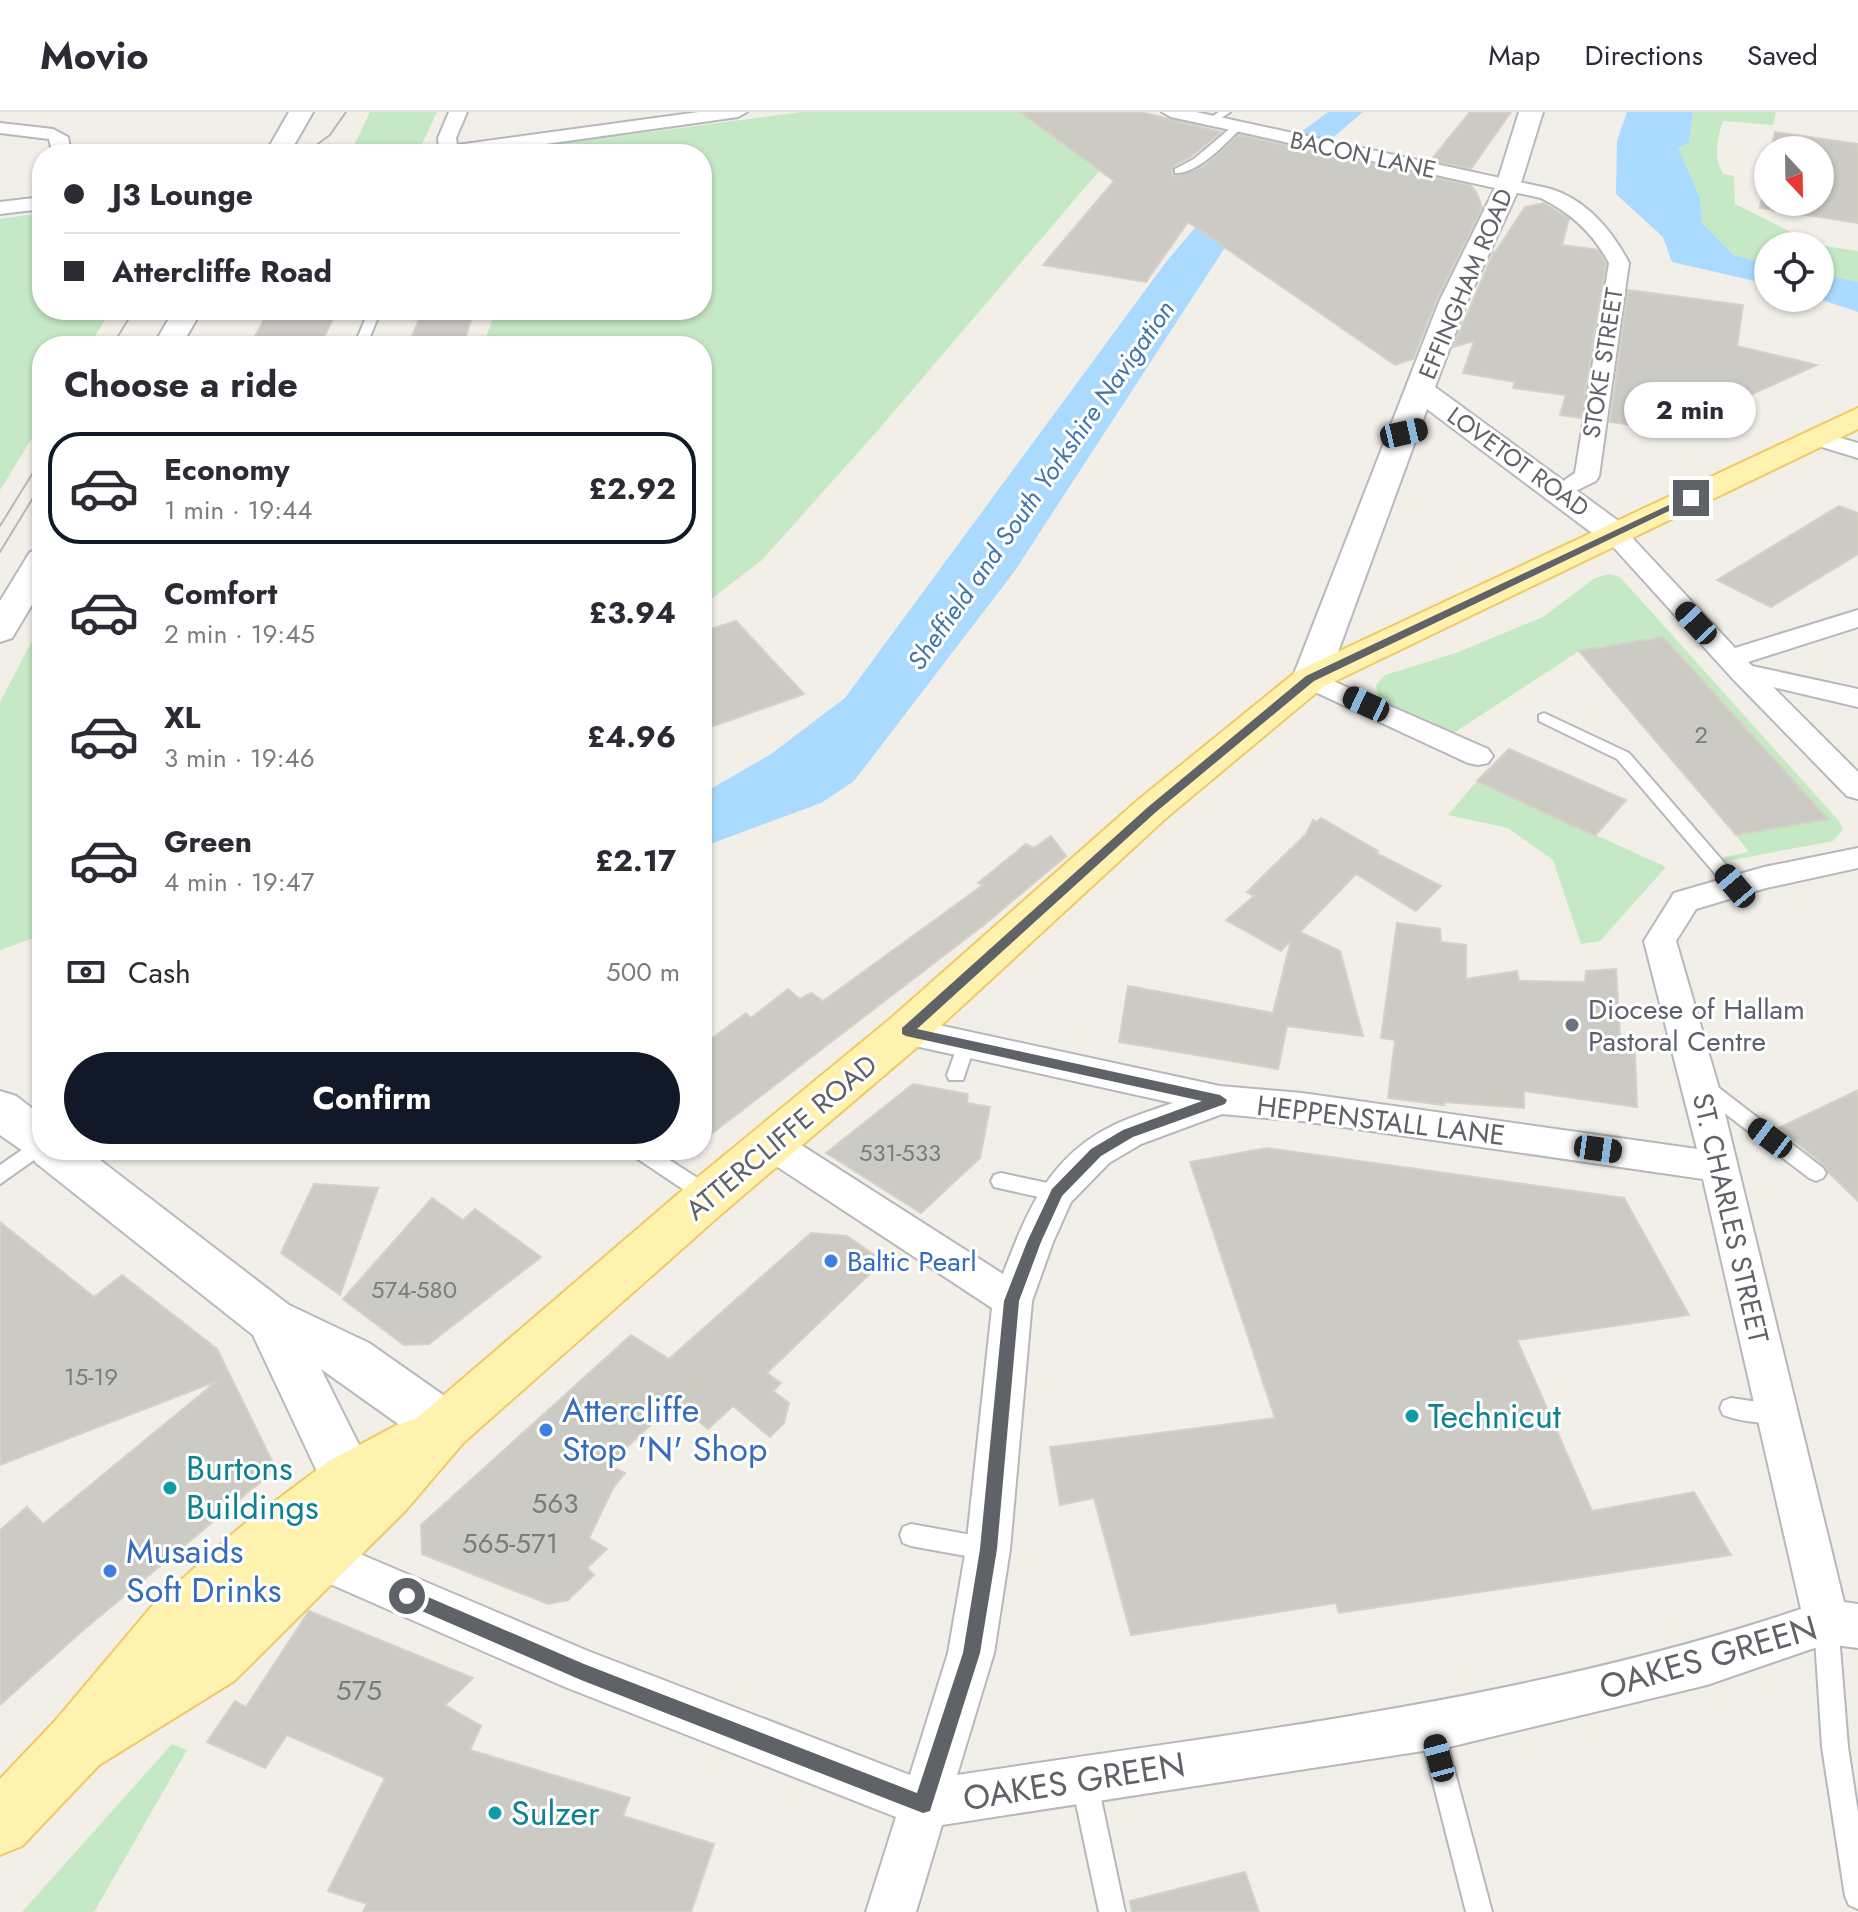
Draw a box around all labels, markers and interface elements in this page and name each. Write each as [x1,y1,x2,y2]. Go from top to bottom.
text: Movio [40,28,149,83]
text: Map [1488,35,1540,76]
text: Directions [1584,35,1703,76]
text: Saved [1747,35,1818,76]
street label: BACON LANE [1287,122,1439,187]
north arrow [1754,136,1834,216]
map controls [1754,136,1834,312]
text: J3 Lounge [112,173,253,216]
street label: EFFINGHAM ROAD [1410,183,1521,384]
button: locate [1754,232,1834,312]
text: Attercliffe Road [112,250,332,293]
street label: STOKE STREET [1573,285,1632,440]
water label: Sheffield and South Yorkshire Navigation [898,292,1184,678]
text: Choose a ride [64,358,298,410]
callout: 2 min [1625,382,1757,438]
text: 2 min [1656,391,1724,429]
street label: LOVETOT ROAD [1440,398,1596,525]
car [1378,416,1430,450]
text: Economy [164,448,290,491]
icon: car [68,452,140,524]
text: £2.92 [589,467,676,510]
route end [1673,480,1709,516]
text: 1 min · 19:44 [164,491,312,529]
text: Comfort [164,572,277,615]
icon: car [68,576,140,648]
text: £3.94 [589,591,676,634]
car [1671,597,1721,649]
text: 2 min · 19:45 [164,615,315,653]
car [1339,683,1393,725]
text: XL [164,696,200,739]
icon: car [68,700,140,772]
text: £4.96 [587,715,676,758]
house number: 2 [1694,717,1708,752]
text: 3 min · 19:46 [164,739,315,777]
text: Green [164,820,252,863]
icon: car [68,824,140,896]
text: £2.17 [595,839,676,882]
car [1710,860,1760,912]
text: 4 min · 19:47 [164,863,314,901]
icon: cash [64,950,108,994]
text: Cash [128,951,191,994]
text: 500 m [606,953,680,991]
place label: Diocese of Hallam Pastoral Centre [1588,989,1805,1062]
marker: Diocese of Hallam Pastoral Centre [1563,1016,1581,1034]
street label: ATTERCLIFFE ROAD [676,1045,886,1230]
button: Confirm [64,1052,680,1144]
street label: HEPPENSTALL LANE [1254,1085,1507,1156]
street label: ST. CHARLES STREET [1682,1089,1779,1347]
car [1744,1114,1796,1162]
car [1573,1134,1623,1164]
house number: 531-533 [859,1135,941,1170]
place label: Baltic Pearl [847,1241,977,1282]
marker: Baltic Pearl [822,1252,840,1270]
house number: 574-580 [371,1272,457,1307]
house number: 15-19 [64,1359,118,1394]
place label: Attercliffe Stop 'N' Shop [562,1386,767,1474]
place label: Technicut [1428,1392,1561,1441]
marker: Technicut [1403,1407,1421,1425]
marker: Attercliffe Stop 'N' Shop [537,1421,555,1439]
place label: Burtons Buildings [186,1444,319,1532]
marker: Burtons Buildings [161,1479,179,1497]
house number: 563 [531,1483,579,1524]
house number: 565-571 [462,1523,558,1564]
place label: Musaids Soft Drinks [126,1527,281,1615]
marker: Musaids Soft Drinks [101,1562,119,1580]
route start [389,1578,425,1614]
street label: OAKES GREEN [1594,1603,1823,1712]
house number: 575 [336,1670,382,1711]
car [1421,1732,1457,1784]
street label: OAKES GREEN [960,1740,1189,1823]
place label: Sulzer [511,1789,600,1838]
marker: Sulzer [486,1804,504,1822]

